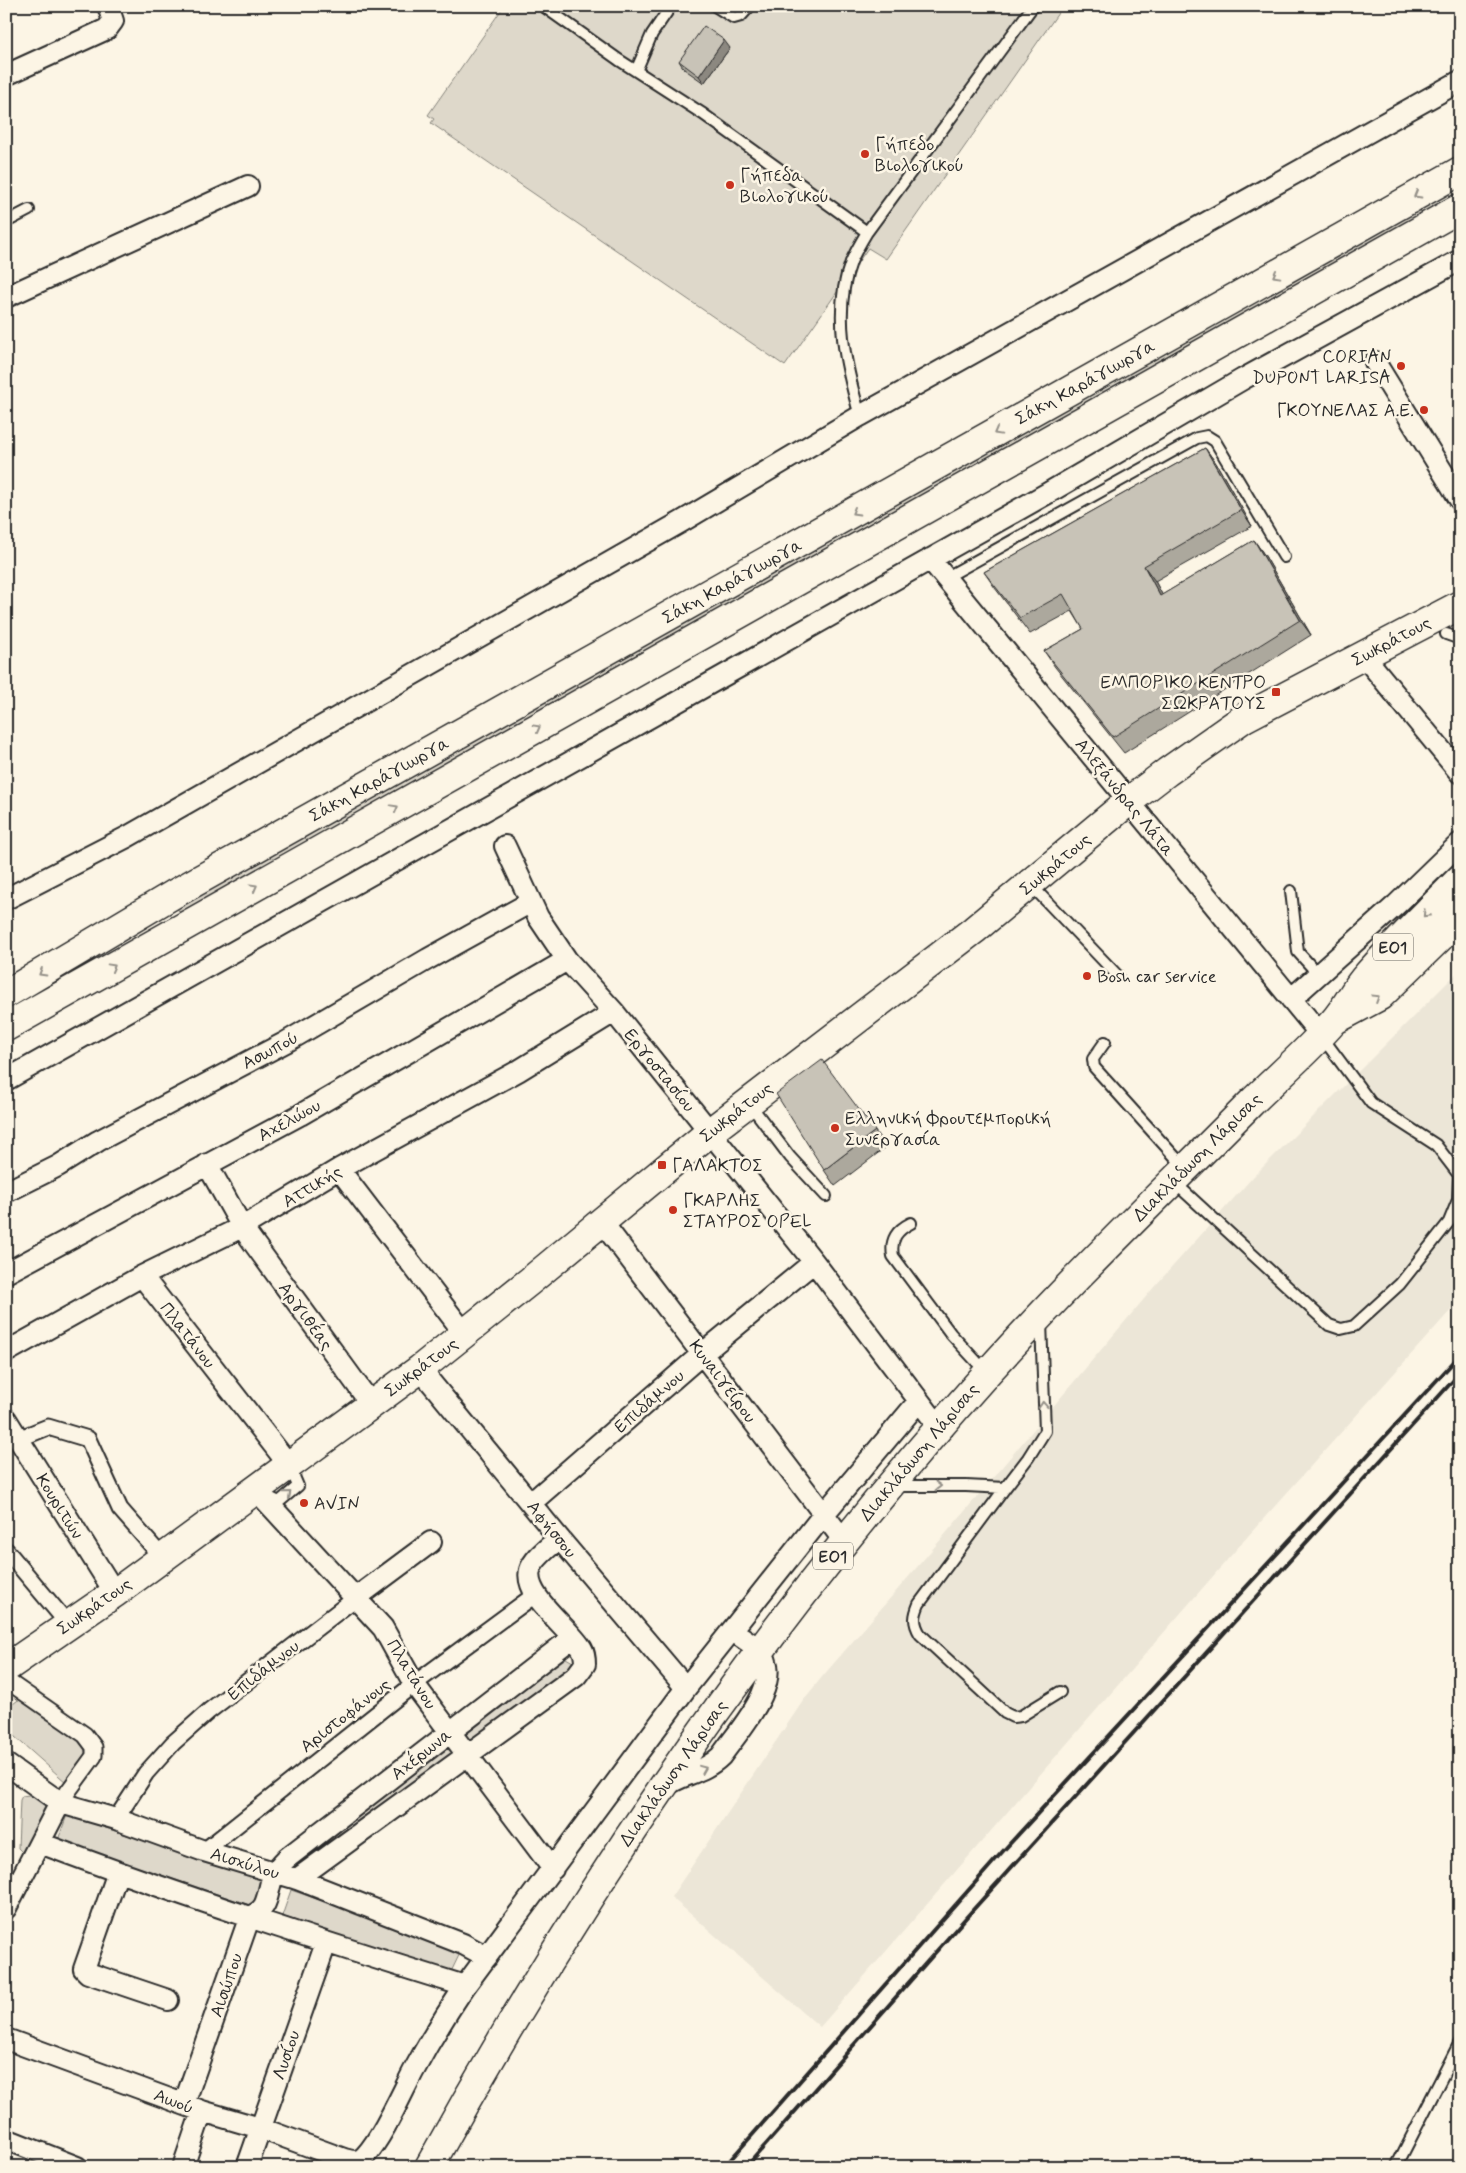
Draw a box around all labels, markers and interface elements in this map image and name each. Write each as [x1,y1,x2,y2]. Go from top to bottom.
place label: Γήπεδο Βιολογικού [875,133,964,178]
marker: Γήπεδο Βιολογικού [859,148,871,160]
place label: Γήπεδα Βιολογικού [740,164,829,209]
marker: Γήπεδα Βιολογικού [724,179,736,191]
one-way arrow [1414,189,1423,199]
one-way arrow [1272,268,1281,278]
street label: Σάκη Καράγιωργα [1011,334,1160,431]
place label: CORIAN DUPONT LARISA [1252,345,1391,390]
marker: CORIAN DUPONT LARISA [1395,360,1407,372]
place label: ΓΚΟΥΝΕΛΑΣ Α.Ε. [1277,399,1414,423]
marker: ΓΚΟΥΝΕΛΑΣ Α.Ε. [1418,404,1430,416]
one-way arrow [993,425,1002,435]
one-way arrow [852,505,861,515]
street label: Σάκη Καράγιωργα [658,533,807,630]
street label: Σωκράτους [1348,611,1435,673]
place label: ΕΜΠΟΡΙΚΟ ΚΕΝΤΡΟ ΣΩΚΡΑΤΟΥΣ [1100,671,1266,716]
marker: ΕΜΠΟΡΙΚΟ ΚΕΝΤΡΟ ΣΩΚΡΑΤΟΥΣ [1270,686,1282,698]
one-way arrow [531,724,540,734]
street label: Σάκη Καράγιωργα [305,731,454,828]
street label: Αλεξάνδρας Λάτα [1069,734,1179,862]
one-way arrow [390,804,399,814]
street label: Σωκράτους [1015,828,1096,902]
one-way arrow [248,884,257,894]
one-way arrow [1422,908,1431,917]
road number: ΕΟ1 [1373,934,1413,960]
one-way arrow [107,964,116,974]
place label: Bosh car service [1097,965,1217,989]
one-way arrow [38,966,47,976]
marker: Bosh car service [1081,970,1093,982]
one-way arrow [1371,994,1380,1004]
street label: Εργοστασίου [618,1024,700,1118]
street label: Ασωπού [238,1026,303,1076]
street label: Σωκράτους [695,1077,778,1149]
street label: Διακλάδωση Λάρισας [1128,1088,1268,1228]
street label: Αχελώου [254,1094,325,1148]
place label: Ελληνική Φρουτεμπορική Συνεργασία [845,1107,1051,1152]
marker: Ελληνική Φρουτεμπορική Συνεργασία [829,1122,841,1134]
place label: ΓΑΛΑΚΤΟΣ [672,1154,763,1178]
marker: ΓΑΛΑΚΤΟΣ [656,1159,668,1171]
street label: Αττικής [278,1160,347,1214]
place label: ΓΚΑΡΛΗΣ ΣΤΑΥΡΟΣ OPEL [683,1189,812,1234]
marker: ΓΚΑΡΛΗΣ ΣΤΑΥΡΟΣ OPEL [667,1204,679,1216]
street label: Αργιθέας [272,1277,339,1356]
street label: Πλατάνου [154,1297,221,1374]
street label: Σωκράτους [380,1332,463,1403]
street label: Κυναιγείρου [683,1335,761,1428]
street label: Επιδάμνου [609,1365,690,1439]
street label: Διακλάδωση Λάρισας [855,1378,985,1527]
one-way arrow [1038,1401,1049,1409]
street label: Κουριτών [30,1469,89,1544]
one-way arrow [934,1481,942,1491]
one-way arrow [282,1492,291,1500]
place label: AVIN [314,1492,360,1516]
street label: Αφήσσου [521,1496,582,1563]
marker: AVIN [298,1497,310,1509]
road number: ΕΟ1 [813,1542,853,1570]
street label: Σωκράτους [52,1572,137,1641]
street label: Επιδάμνου [222,1635,305,1707]
street label: Πλατάνου [380,1635,442,1714]
street label: Αριστοφάνους [295,1673,396,1759]
street label: Διακλάδωση Λάρισας [614,1696,733,1852]
street label: Αχέρωνα [386,1723,457,1786]
one-way arrow [698,1765,707,1775]
street label: Αισχύλου [207,1842,282,1886]
street label: Αισώπου [205,1950,249,2021]
street label: Λυσίου [267,2027,307,2083]
street label: Αωού [150,2083,197,2120]

